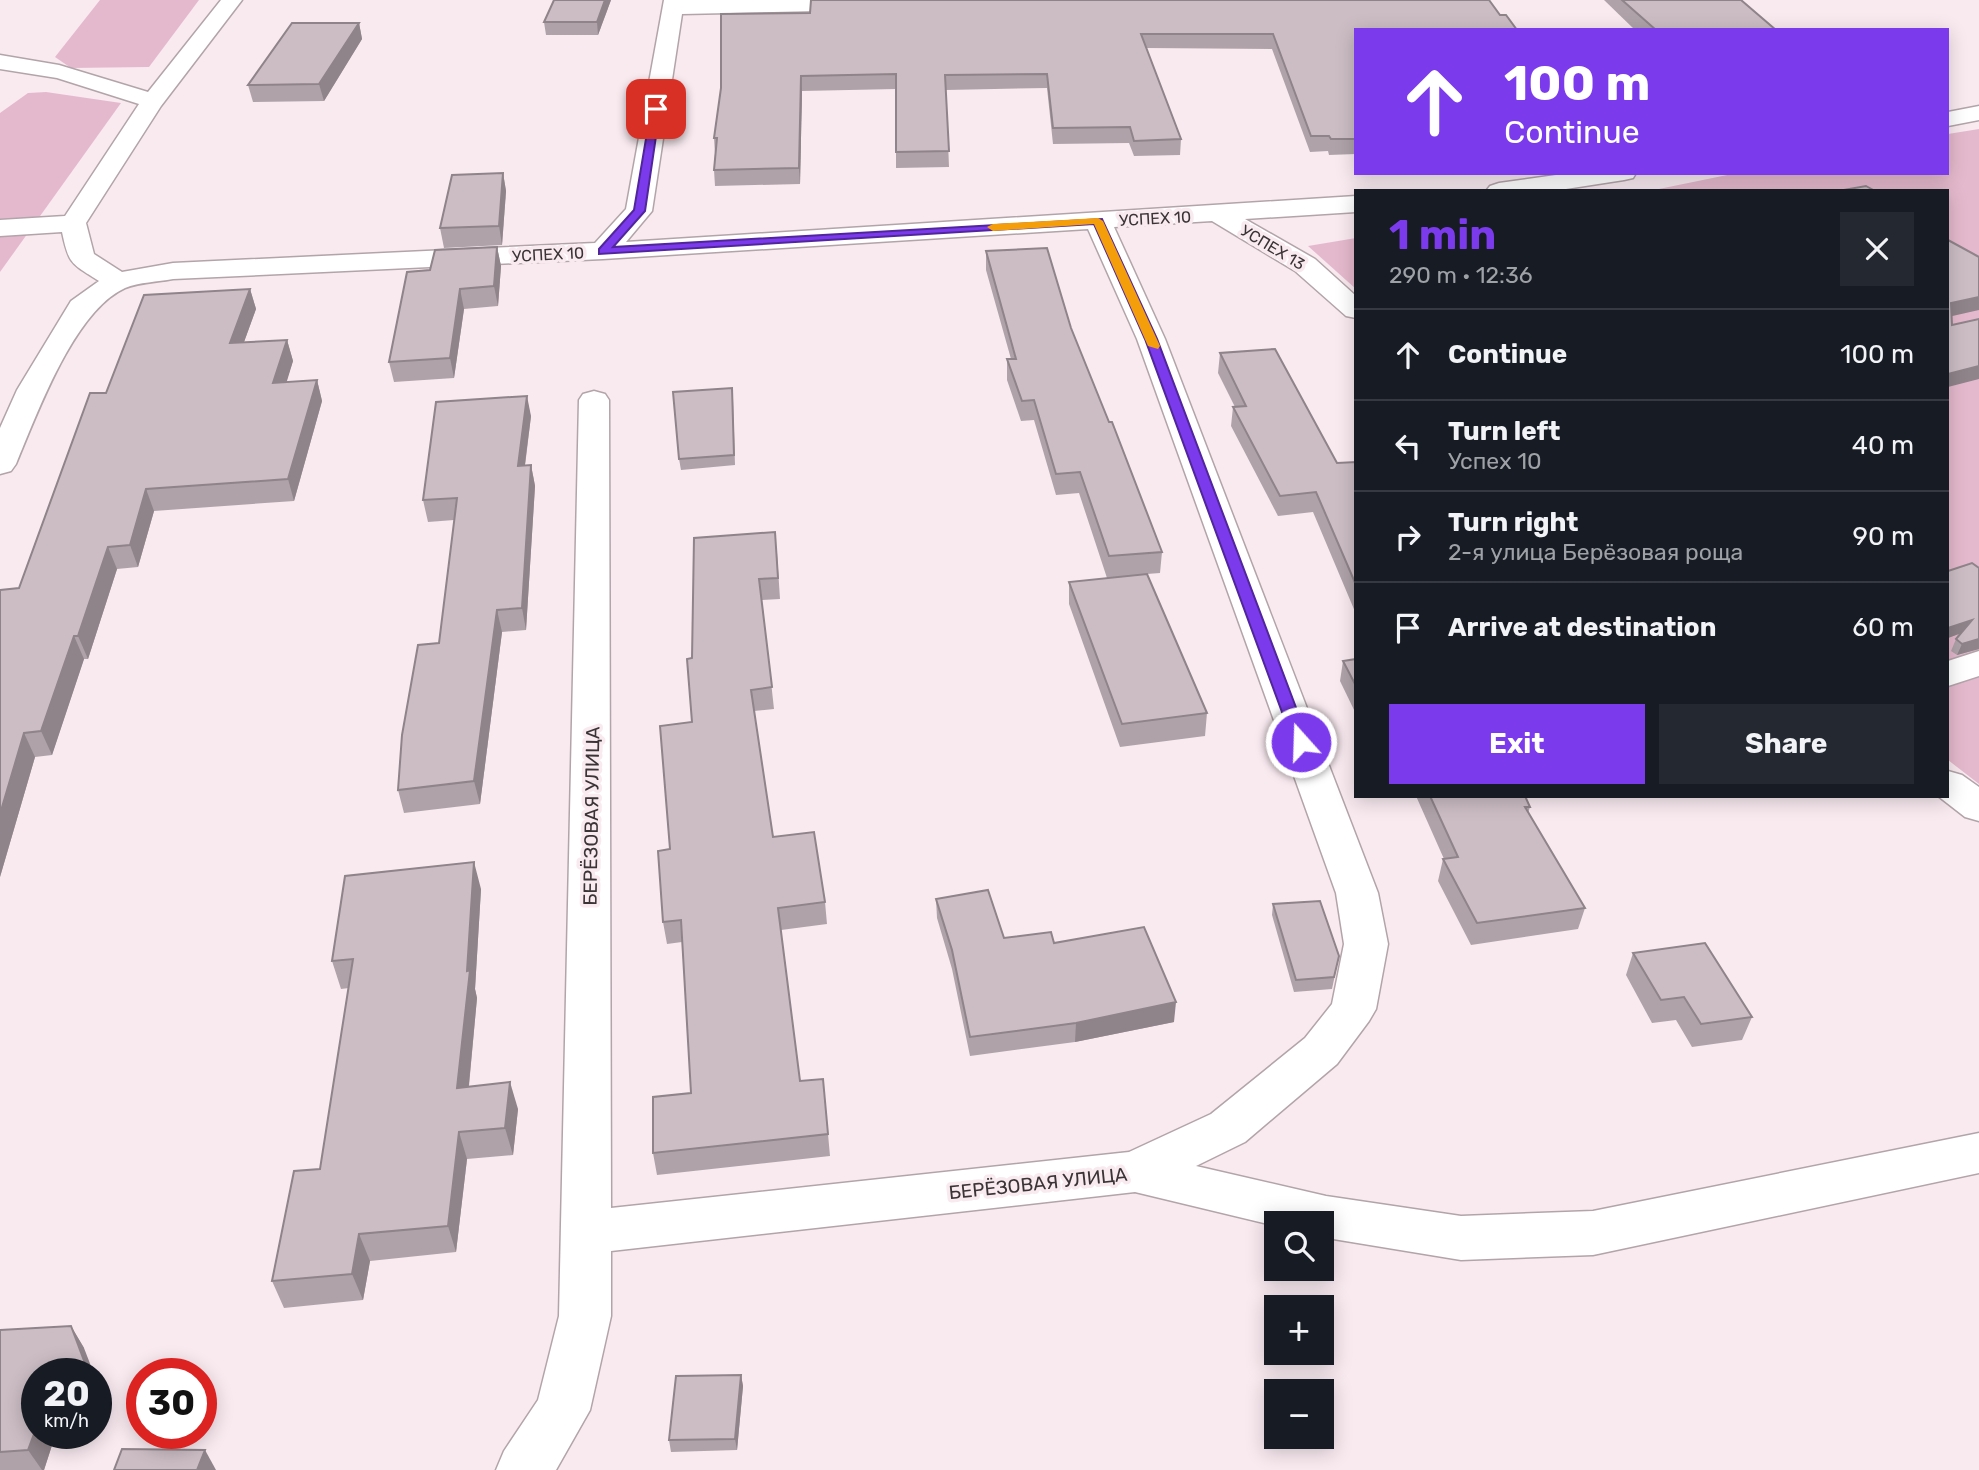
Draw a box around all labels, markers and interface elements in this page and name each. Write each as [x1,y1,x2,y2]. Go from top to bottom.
text: 100 m [1504,54,1650,112]
icon: ahead [1389,56,1480,147]
pin [626,79,686,139]
icon: arrive [637,90,675,128]
text: Continue [1504,113,1640,151]
street label: УСПЕХ 10 [1119,207,1192,230]
text: 1 min [1389,210,1496,260]
button: close [1840,212,1914,286]
street label: УСПЕХ 13 [1237,221,1308,274]
street label: УСПЕХ 10 [512,243,585,266]
text: 290 m · 12:36 [1389,261,1533,289]
icon: ahead [1389,336,1427,374]
text: Continue [1448,339,1567,370]
text: 100 m [1840,339,1914,370]
text: Turn left [1448,416,1560,447]
icon: left [1389,427,1427,465]
text: 40 m [1852,430,1914,461]
text: Успех 10 [1448,447,1542,475]
text: Turn right [1448,507,1578,538]
icon: right [1389,518,1427,556]
text: 90 m [1853,521,1914,552]
text: 2-я улица Берёзовая роща [1448,538,1743,566]
icon: arrive [1389,609,1427,647]
text: Arrive at destination [1448,612,1716,643]
text: 60 m [1852,612,1914,643]
button: Exit [1389,704,1645,784]
button: Share [1659,704,1914,784]
position arrow [1264,705,1338,779]
street label: БЕРЁЗОВАЯ УЛИЦА [578,726,605,906]
street label: БЕРЁЗОВАЯ УЛИЦА [948,1163,1129,1204]
map controls [1264,1211,1334,1449]
button: search [1264,1211,1334,1281]
button: + [1264,1295,1334,1365]
speed limit sign: 30 [126,1358,217,1449]
text: 20 [43,1373,90,1415]
button: − [1264,1379,1334,1449]
text: km/h [44,1410,89,1432]

